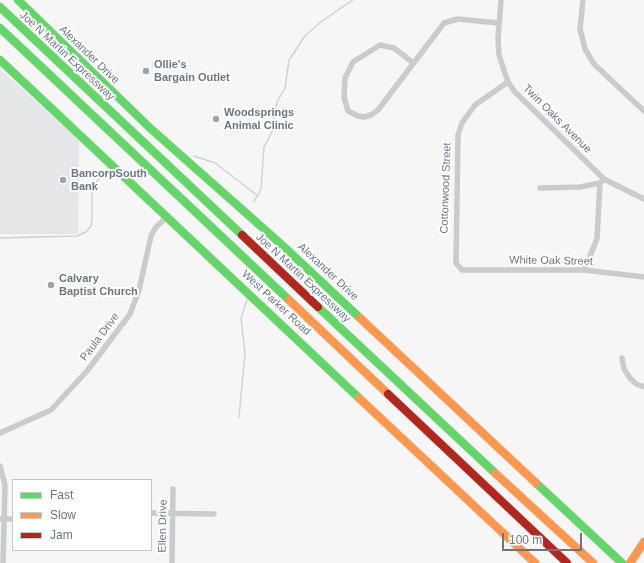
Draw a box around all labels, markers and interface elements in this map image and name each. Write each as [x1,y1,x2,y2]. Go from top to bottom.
street label: Joe N Martin Expressway [17,9,117,103]
street label: Alexander Drive [56,23,122,87]
place label: Ollie's Bargain Outlet [154,58,230,84]
marker: Ollie's Bargain Outlet [141,66,151,76]
street label: Twin Oaks Avenue [520,82,594,156]
place label: Woodsprings Animal Clinic [224,106,294,132]
marker: Woodsprings Animal Clinic [211,114,221,124]
street label: Cottonwood Street [438,142,454,234]
place label: BancorpSouth Bank [71,167,147,193]
marker: BancorpSouth Bank [58,175,68,185]
street label: Joe N Martin Expressway [253,231,353,325]
street label: Alexander Drive [295,240,361,304]
street label: White Oak Street [509,254,593,268]
street label: West Parker Road [239,268,313,338]
place label: Calvary Baptist Church [59,272,138,298]
marker: Calvary Baptist Church [46,280,56,290]
street label: Paula Drive [78,310,122,364]
legend [12,479,152,551]
text: Fast [50,488,73,502]
street label: Ellen Drive [156,499,170,553]
text: Slow [50,508,76,522]
scale bar [504,525,584,551]
text: Jam [50,528,73,542]
text: 100 m [509,533,542,547]

